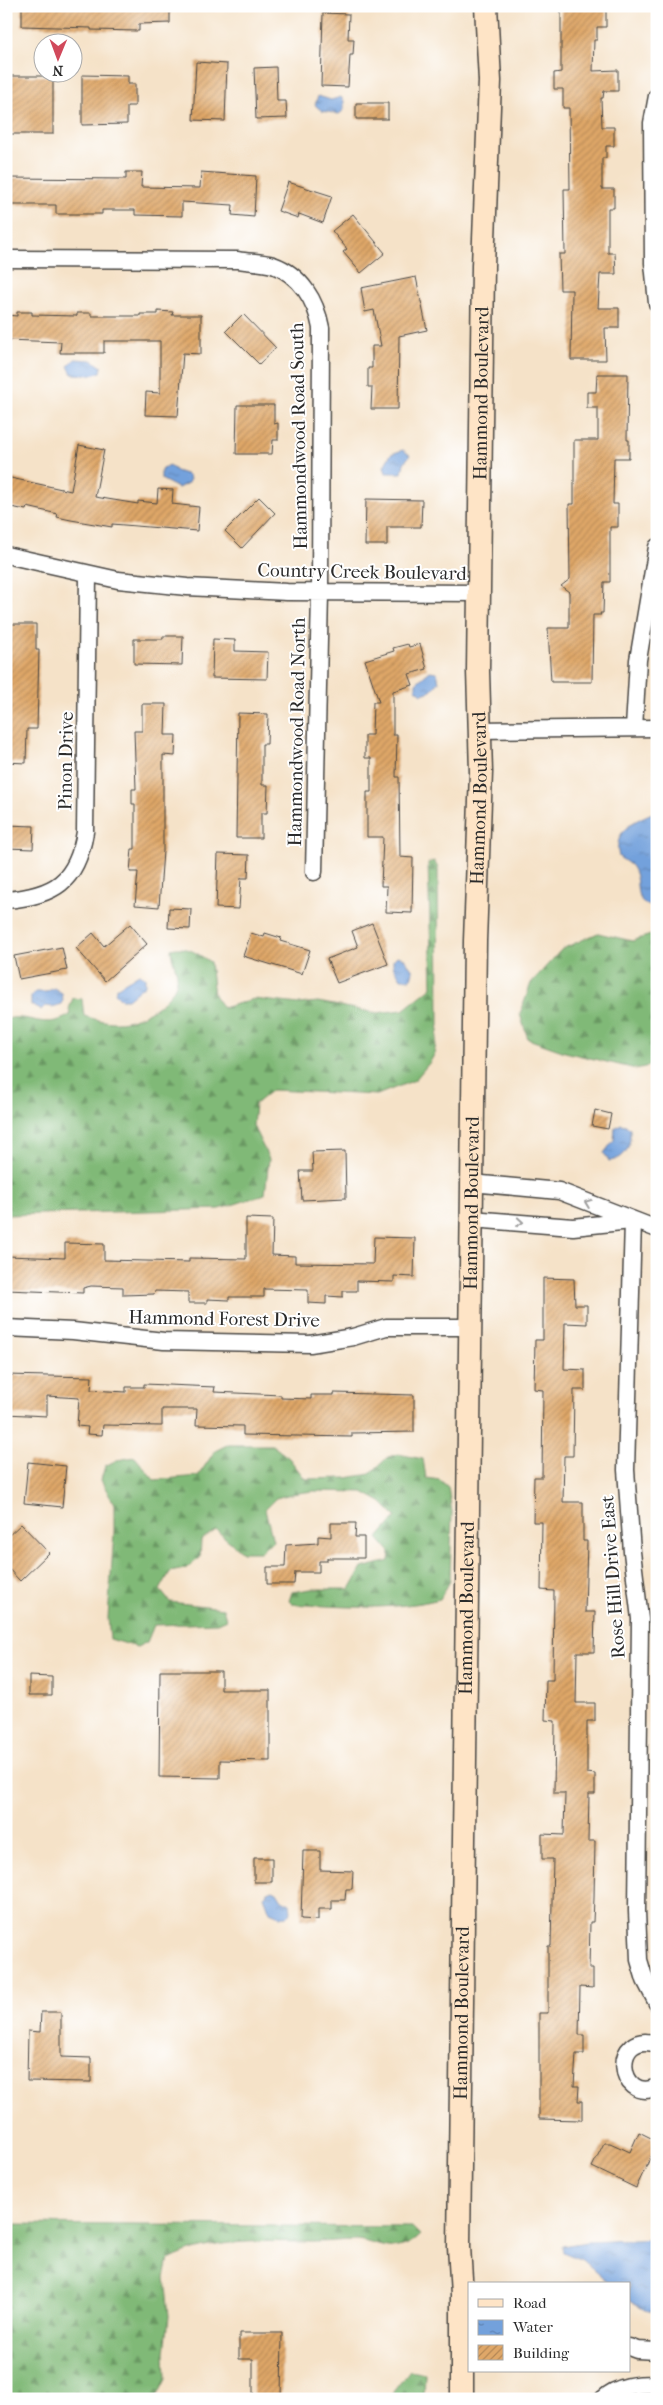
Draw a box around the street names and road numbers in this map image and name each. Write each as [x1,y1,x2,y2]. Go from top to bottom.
street label: Hammond Boulevard [469,306,494,480]
street label: Hammondwood Road South [286,322,312,550]
street label: Country Creek Boulevard [257,559,468,585]
street label: Hammondwood Road North [284,617,310,847]
street label: Pinon Drive [54,711,78,811]
street label: Hammond Boulevard [466,711,492,885]
street label: Hammond Boulevard [460,1116,484,1290]
street label: Hammond Forest Drive [128,1306,320,1332]
street label: Rose Hill Drive East [596,1494,630,1659]
street label: Hammond Boulevard [455,1521,479,1695]
street label: Hammond Boulevard [450,1926,474,2100]

